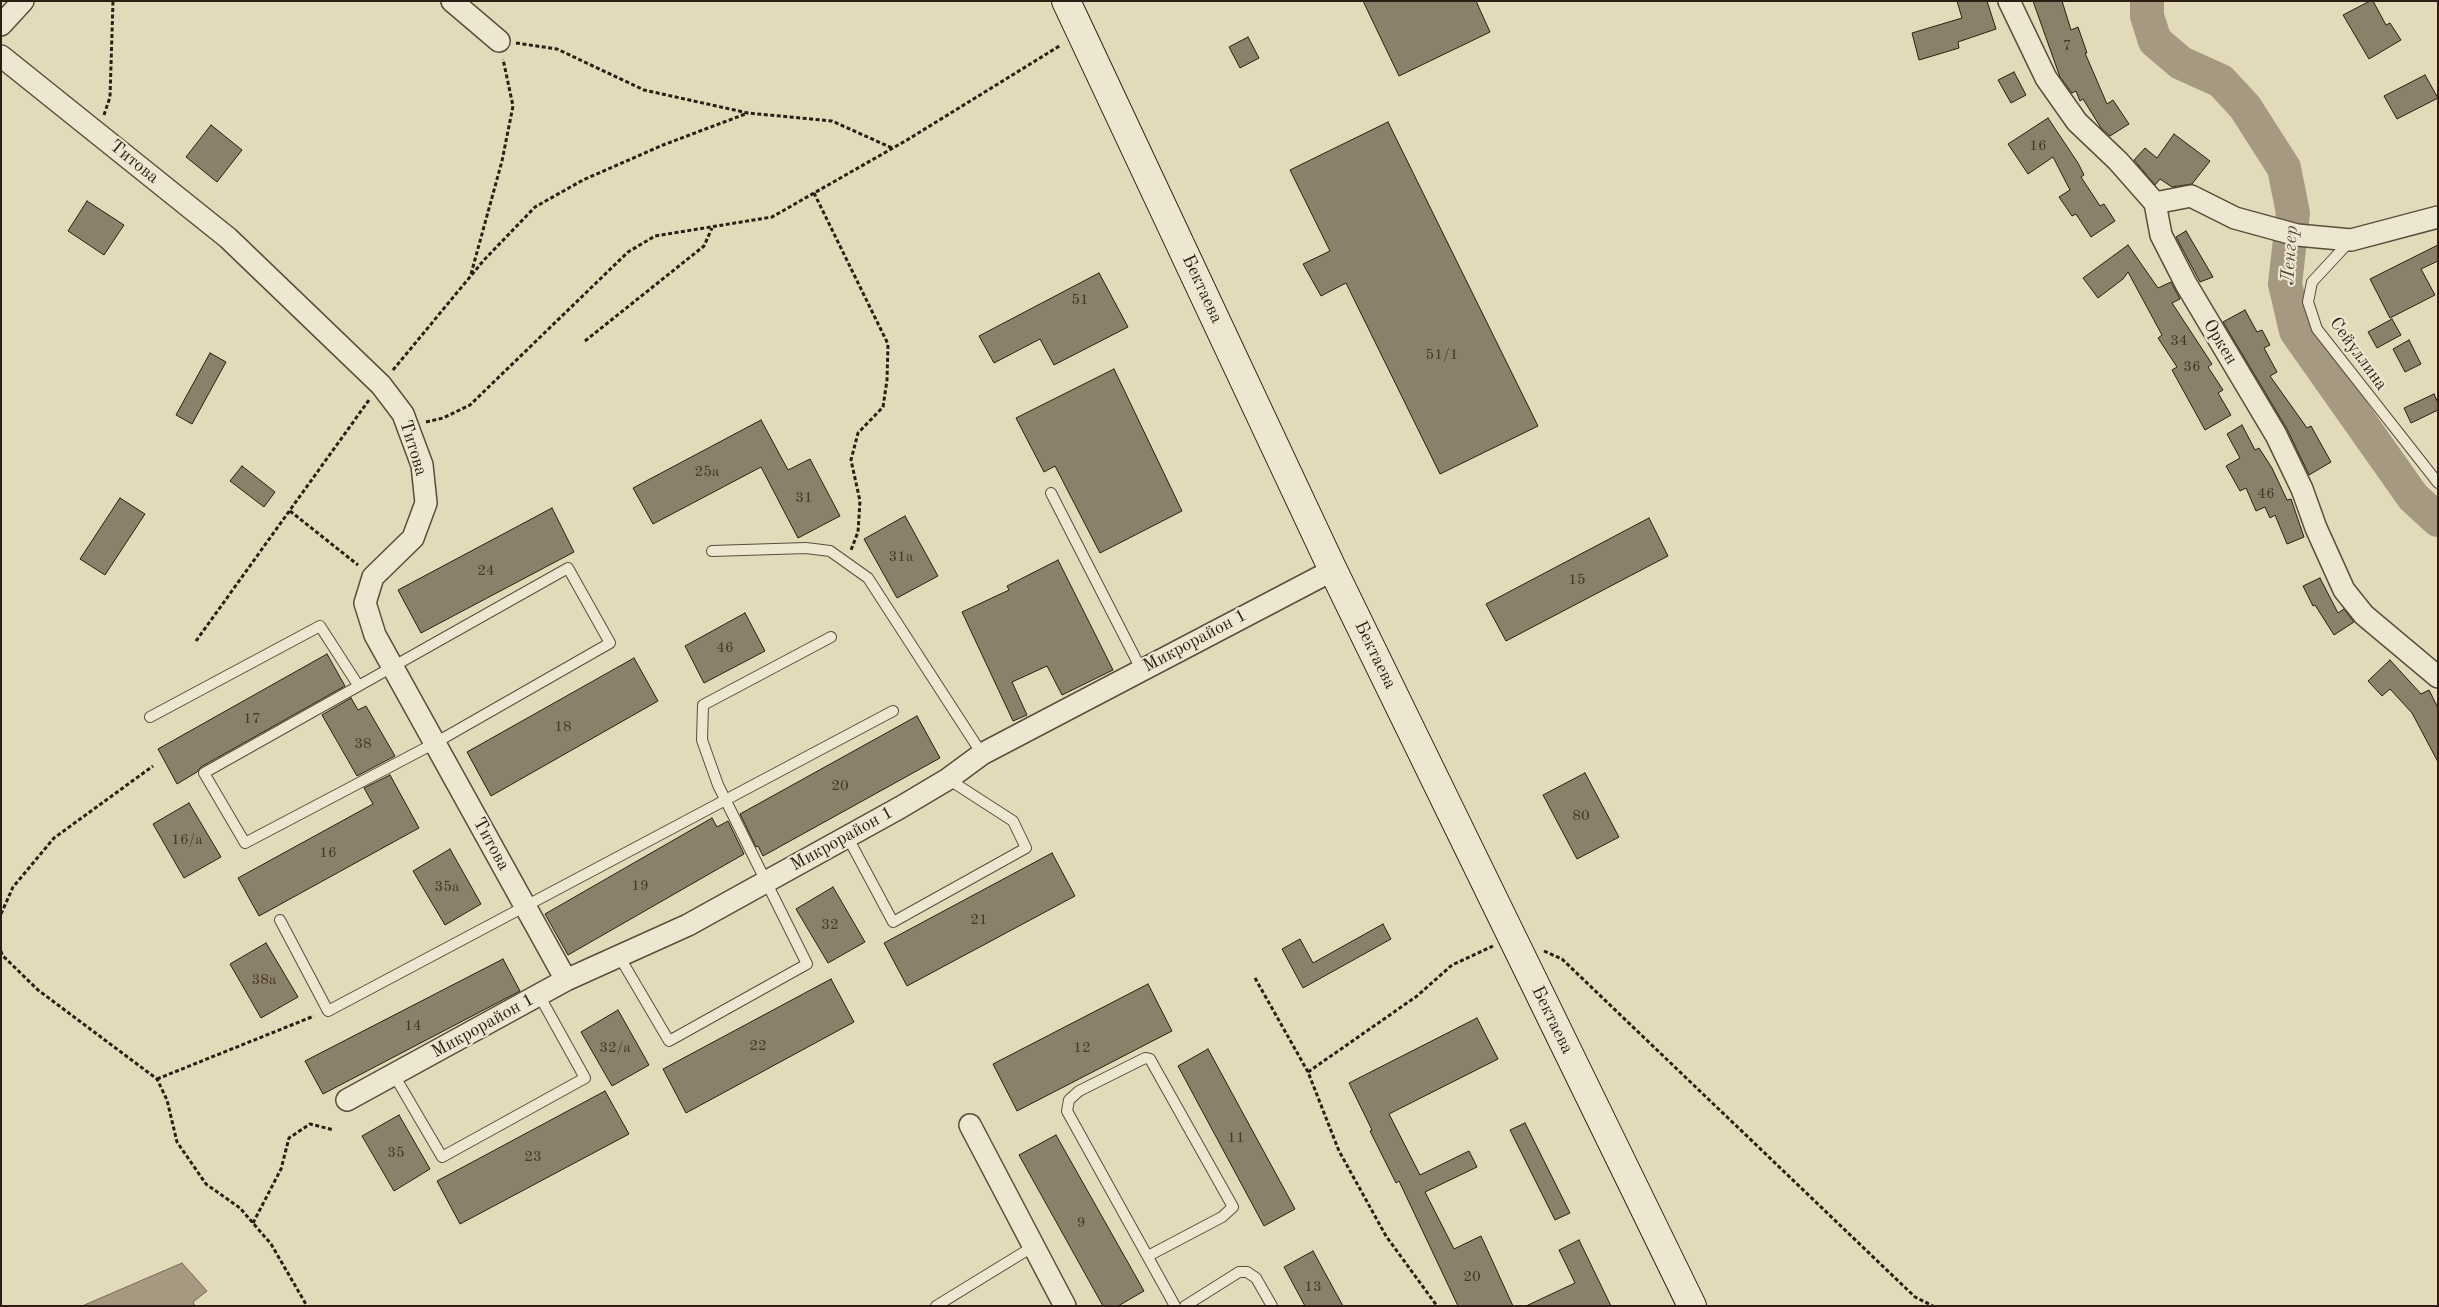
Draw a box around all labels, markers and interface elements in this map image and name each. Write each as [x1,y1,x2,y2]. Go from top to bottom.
house number: 7 [2063,37,2071,55]
street label: Титова [105,136,163,188]
house number: 16 [2029,137,2047,155]
water label: Ленгер [2277,225,2303,285]
street label: Бектаева [1177,251,1227,327]
house number: 51 [1071,291,1089,309]
street label: Сейуллина [2324,313,2392,395]
street label: Оркен [2198,315,2242,369]
house number: 34 [2170,332,2188,350]
house number: 51/1 [1426,346,1458,364]
house number: 36 [2183,358,2201,376]
street label: Титова [394,417,432,479]
house number: 25а [695,463,719,481]
house number: 46 [2257,485,2275,503]
house number: 31 [795,489,813,507]
house number: 31а [889,548,913,566]
house number: 24 [477,562,495,580]
house number: 15 [1568,571,1586,589]
street label: Микрорайон 1 [1140,605,1250,677]
street label: Бектаева [1349,617,1401,693]
house number: 46 [716,639,734,657]
house number: 17 [243,710,261,728]
house number: 18 [554,718,572,736]
house number: 38 [354,735,372,753]
house number: 20 [831,777,849,795]
street label: Микрорайон 1 [787,802,897,876]
house number: 80 [1572,807,1590,825]
street label: Титова [468,814,514,874]
house number: 16/а [171,831,203,849]
house number: 16 [319,844,337,862]
house number: 19 [631,877,649,895]
house number: 35а [435,878,459,896]
house number: 21 [970,911,988,929]
house number: 32 [821,916,839,934]
house number: 38а [252,971,276,989]
street label: Бектаева [1526,982,1578,1058]
street label: Микрорайон 1 [428,989,538,1063]
house number: 14 [404,1017,422,1035]
house number: 22 [749,1037,767,1055]
house number: 32/а [599,1039,631,1057]
house number: 12 [1073,1039,1091,1057]
house number: 11 [1227,1129,1245,1147]
house number: 35 [387,1144,405,1162]
house number: 23 [524,1148,542,1166]
house number: 9 [1077,1214,1085,1232]
house number: 20 [1463,1268,1481,1286]
house number: 13 [1304,1278,1322,1296]

